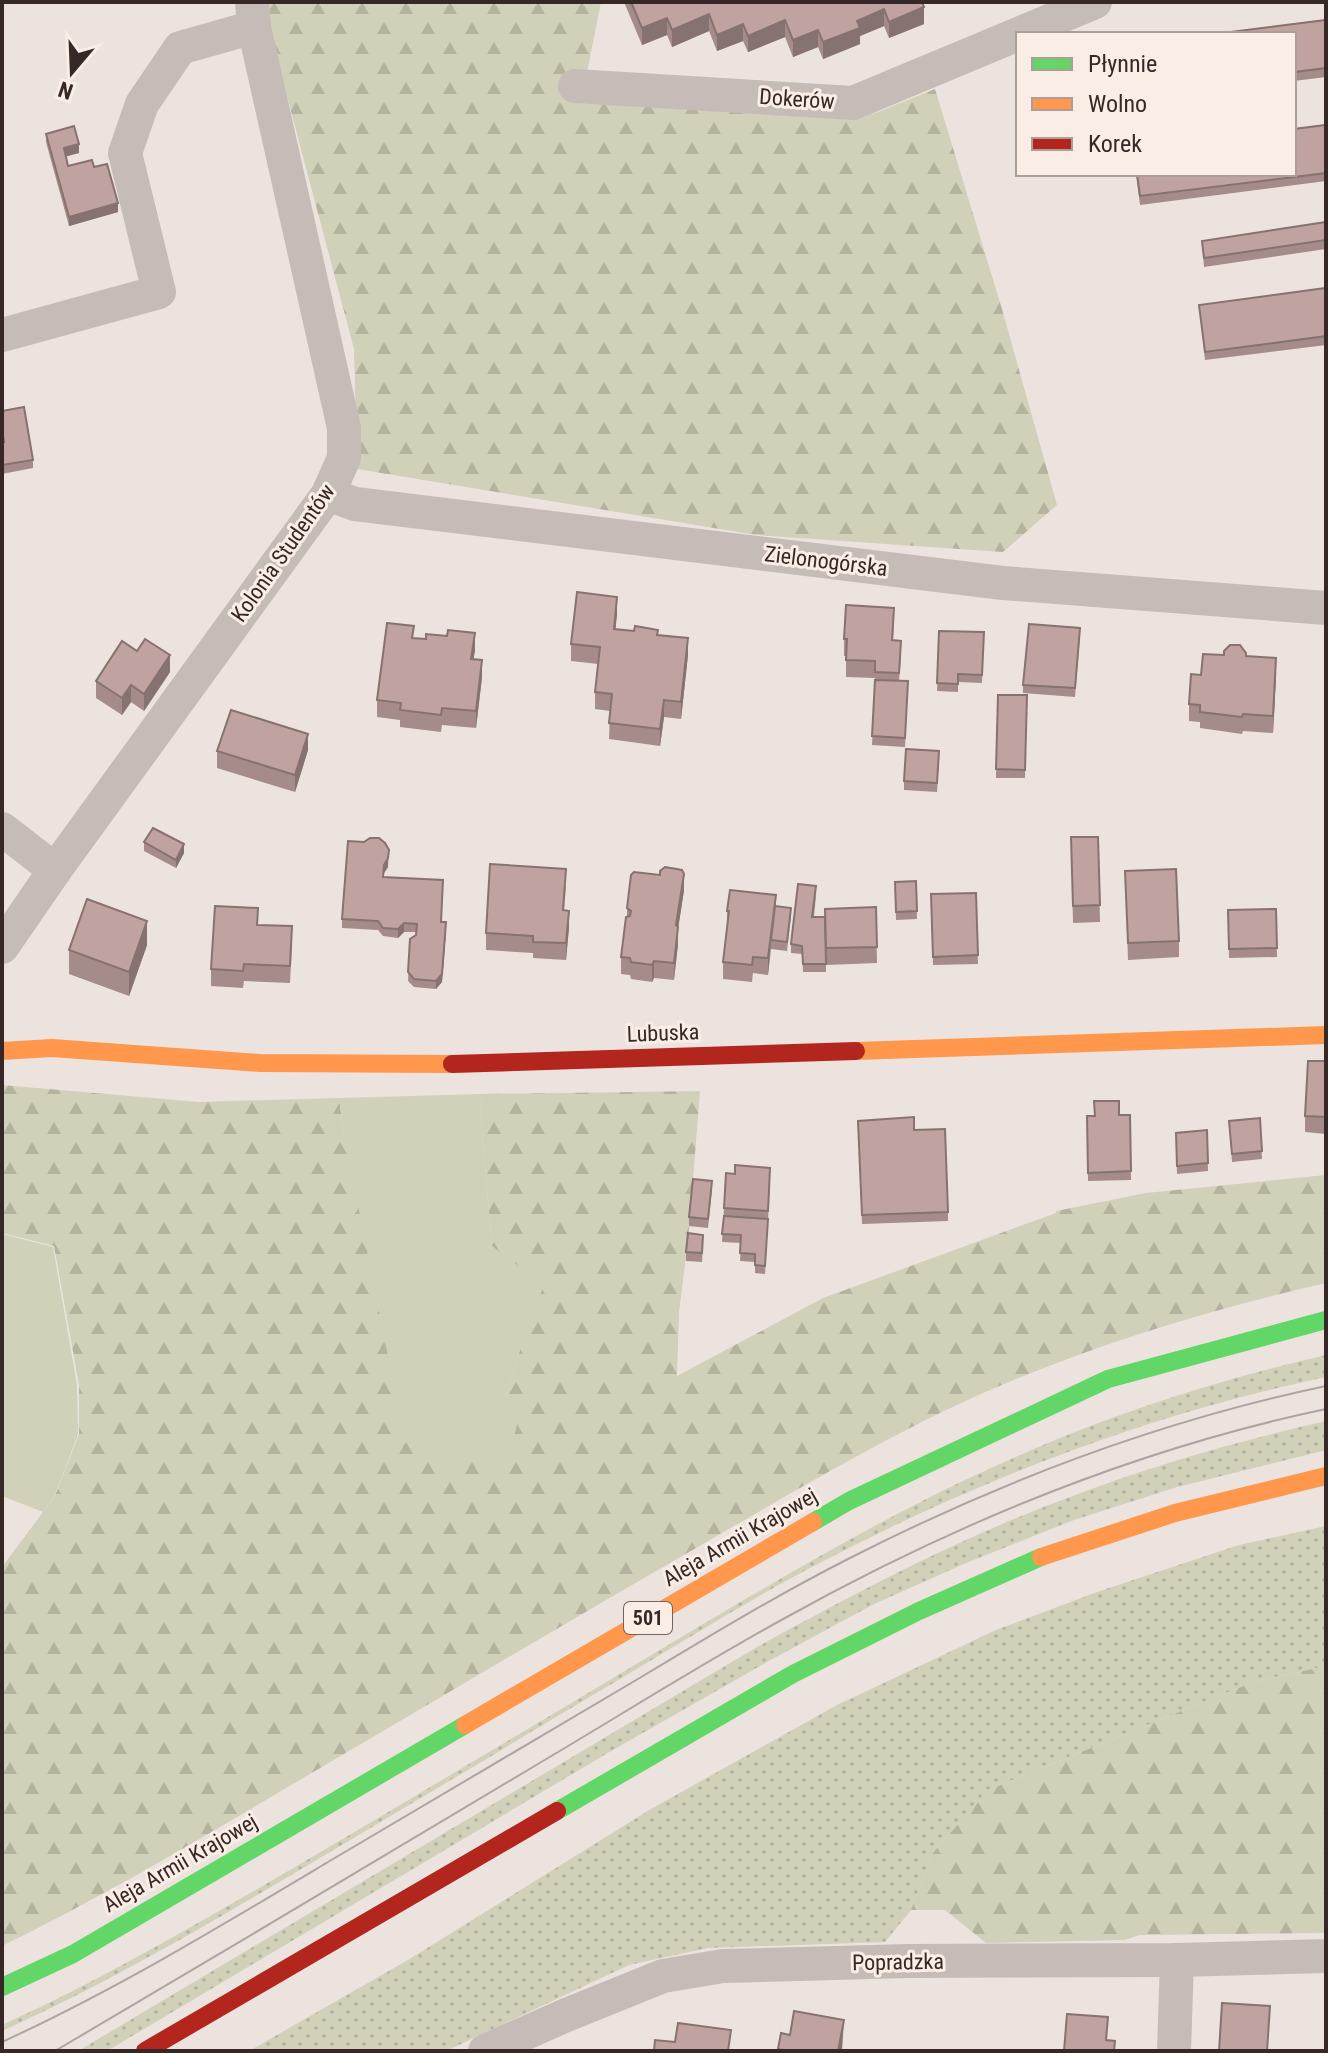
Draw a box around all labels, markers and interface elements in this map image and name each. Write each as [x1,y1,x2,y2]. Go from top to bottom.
north arrow [32,32,112,112]
legend [1016,32,1296,176]
text: Płynnie [1088,50,1157,78]
text: N [55,76,76,104]
street label: Dokerów [758,84,836,114]
text: Wolno [1088,90,1147,118]
text: Korek [1088,130,1142,158]
street label: Kolonia Studentów [226,479,340,627]
street label: Zielonogórska [763,541,889,581]
street label: Lubuska [626,1019,700,1047]
street label: Aleja Armii Krajowej [658,1483,822,1591]
road number: 501 [624,1602,672,1634]
street label: Aleja Armii Krajowej [98,1809,262,1917]
street label: Popradzka [852,1949,944,1975]

